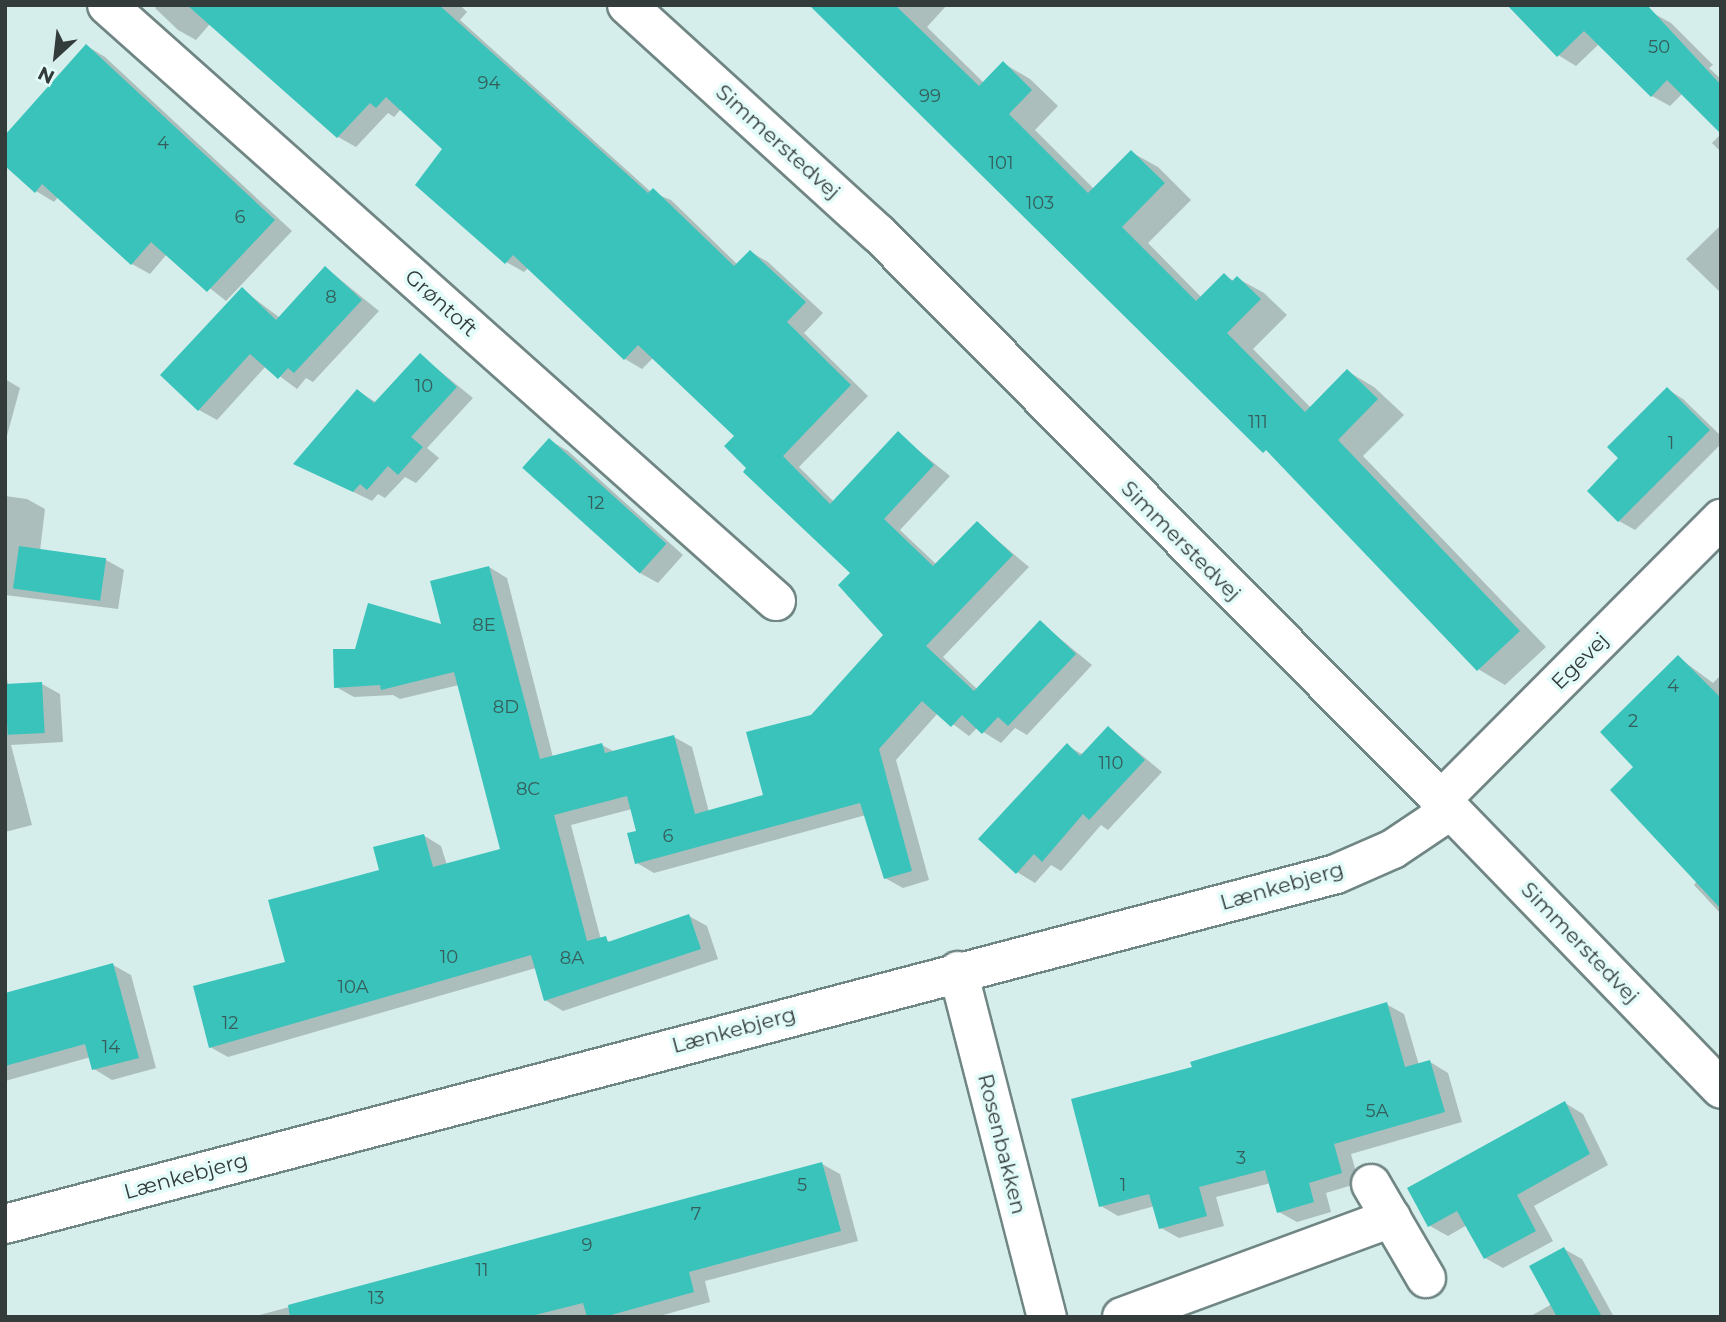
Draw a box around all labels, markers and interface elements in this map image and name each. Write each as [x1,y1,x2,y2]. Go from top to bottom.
north arrow [21,21,91,91]
house number: 50 [1648,36,1670,58]
text: N [34,61,58,89]
house number: 94 [478,72,500,94]
street label: Simmerstedvej [711,79,845,205]
house number: 99 [919,85,941,107]
house number: 4 [157,132,169,154]
house number: 101 [989,152,1013,174]
house number: 103 [1026,192,1054,214]
house number: 6 [235,206,245,228]
street label: Grøntoft [400,264,482,342]
house number: 8 [325,286,337,308]
house number: 10 [415,375,433,397]
house number: 111 [1248,411,1268,433]
house number: 1 [1668,432,1674,454]
street label: Simmerstedvej [1116,476,1246,606]
house number: 12 [588,492,604,514]
house number: 8E [472,614,496,636]
street label: Egevej [1546,627,1614,695]
house number: 4 [1667,675,1679,697]
house number: 8D [493,696,519,718]
house number: 2 [1628,710,1638,732]
house number: 110 [1099,752,1123,774]
house number: 8C [516,778,540,800]
house number: 6 [663,825,673,847]
street label: Lænkebjerg [1217,856,1347,916]
street label: Simmerstedvej [1516,877,1644,1009]
house number: 10 [440,946,458,968]
house number: 8A [560,947,584,969]
house number: 10A [337,976,369,998]
street label: Lænkebjerg [669,1001,799,1059]
house number: 12 [222,1012,238,1034]
house number: 14 [102,1036,120,1058]
street label: Rosenbakken [972,1071,1032,1217]
house number: 5A [1365,1100,1389,1122]
street label: Lænkebjerg [121,1147,251,1205]
house number: 3 [1236,1147,1246,1169]
house number: 5 [797,1174,807,1196]
house number: 1 [1120,1174,1126,1196]
house number: 7 [691,1203,701,1225]
house number: 9 [582,1234,592,1256]
house number: 11 [476,1259,488,1281]
house number: 13 [368,1287,384,1309]

